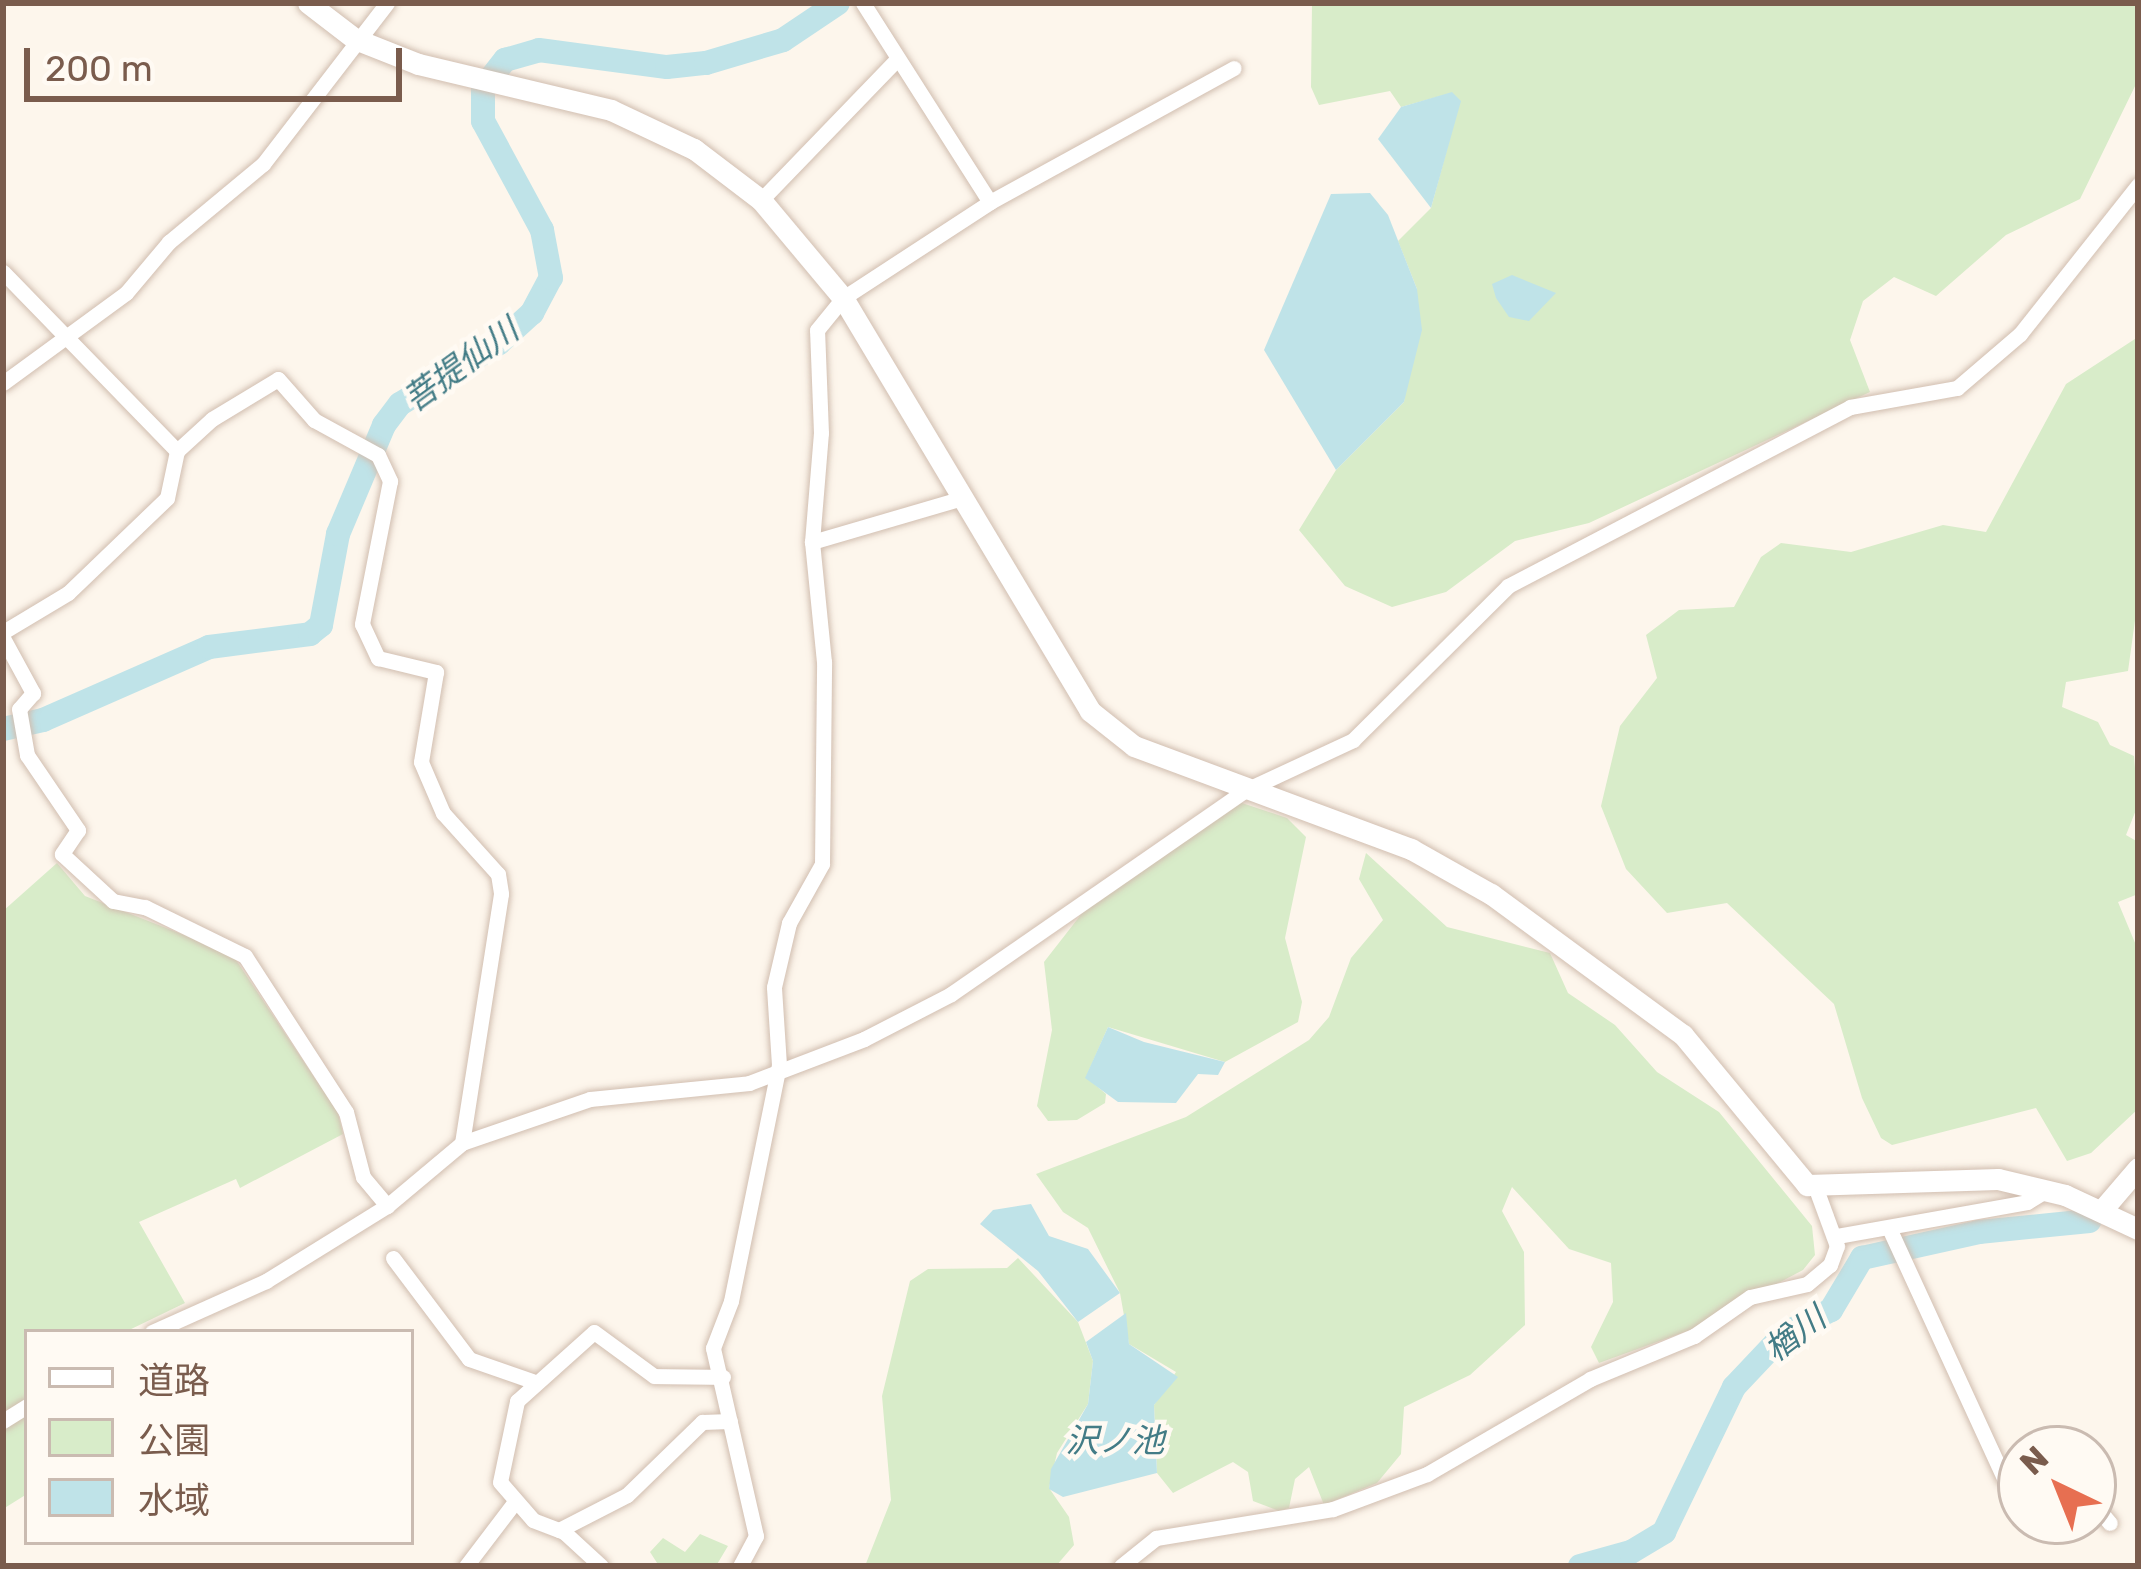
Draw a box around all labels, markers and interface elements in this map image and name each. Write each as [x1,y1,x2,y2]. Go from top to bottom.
scale bar [30,24,408,98]
text: 200 m [45,47,153,90]
water label: 菩提仙川 [396,310,526,420]
water label: 楢川 [1757,1298,1833,1370]
legend [24,1329,414,1545]
text: 道路 [138,1359,210,1402]
text: 公園 [138,1419,210,1462]
water label: 沢ノ池 [1066,1421,1164,1461]
north arrow [1997,1425,2117,1545]
text: N [2012,1438,2056,1483]
text: 水域 [138,1479,210,1522]

